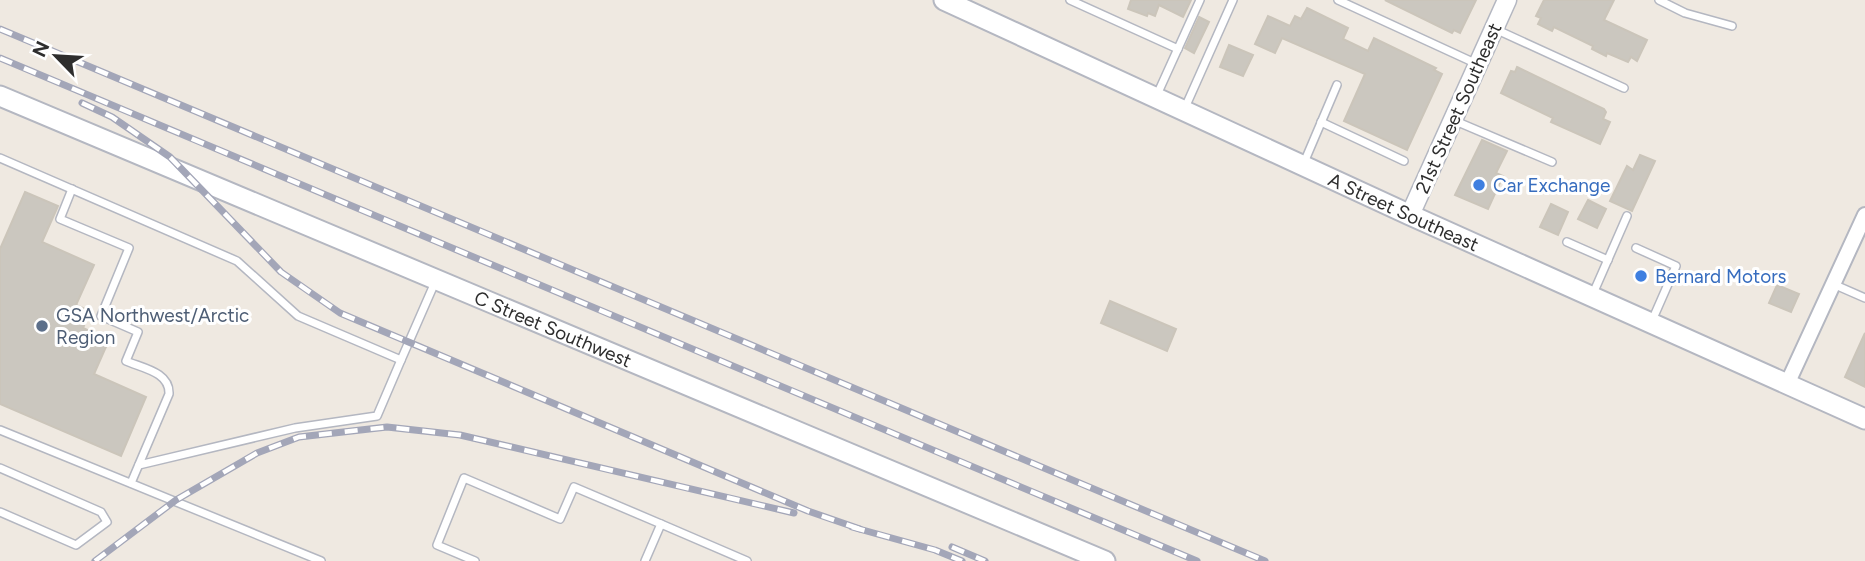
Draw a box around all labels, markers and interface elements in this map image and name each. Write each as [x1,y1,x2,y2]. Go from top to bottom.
street label: 21st Street Southeast [1410,19,1506,197]
north arrow [21,21,91,91]
text: N [28,38,55,61]
street label: A Street Southeast [1325,168,1482,256]
place label: Car Exchange [1493,174,1610,197]
marker: Car Exchange [1471,177,1487,193]
place label: Bernard Motors [1655,265,1787,288]
marker: Bernard Motors [1633,268,1649,284]
street label: C Street Southwest [471,286,635,372]
place label: GSA Northwest/Arctic Region [56,304,249,349]
marker: GSA Northwest/Arctic Region [34,318,50,334]

